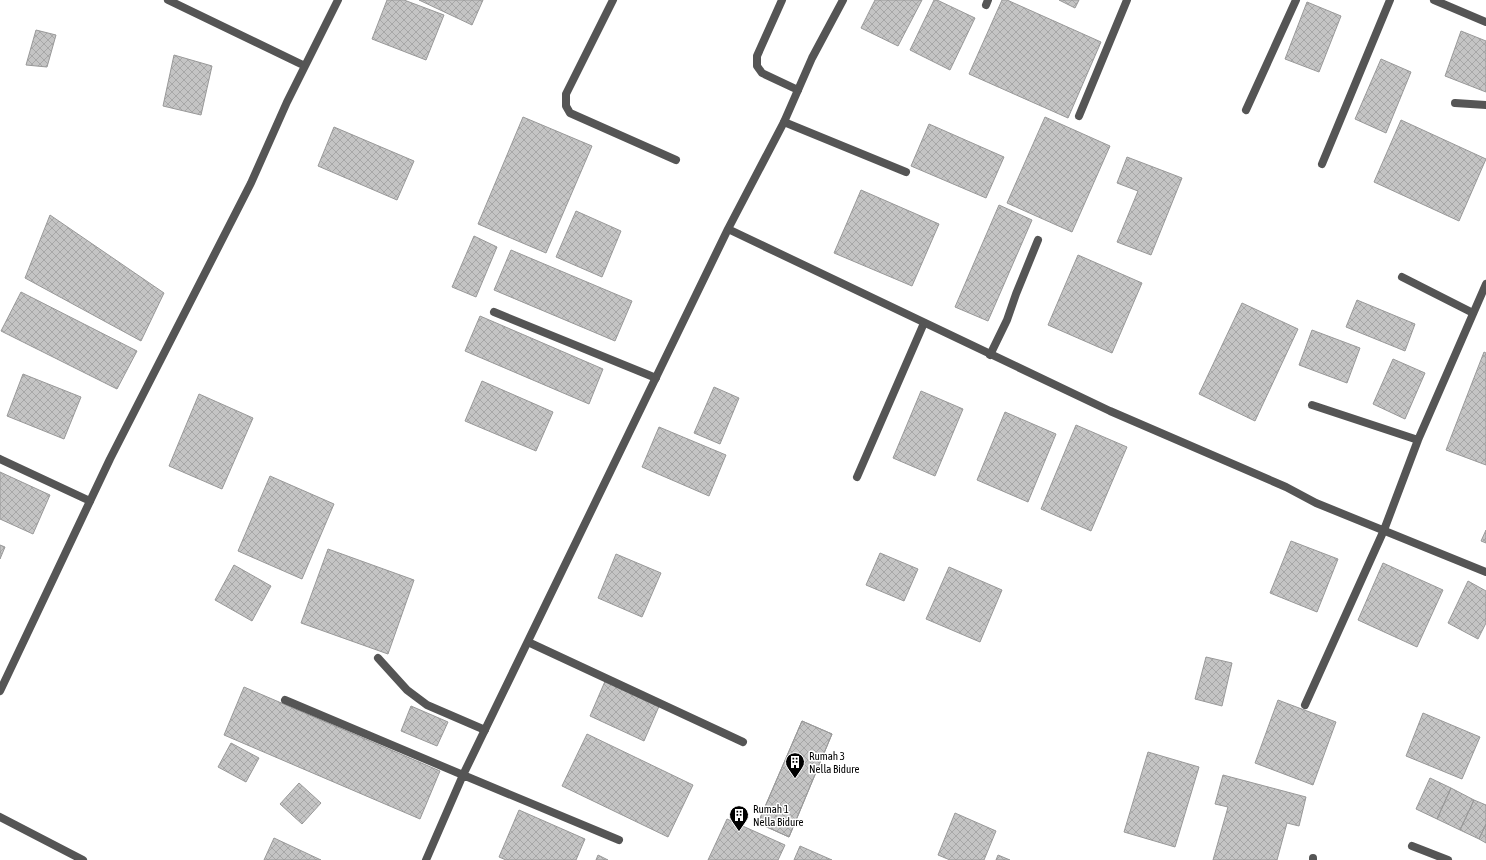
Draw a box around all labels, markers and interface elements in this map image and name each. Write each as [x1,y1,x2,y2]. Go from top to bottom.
place label: Rumah 3 Nella Bidure [809,750,859,775]
building icon: Rumah 3 Nella Bidure [784,751,806,779]
place label: Rumah 1 Nella Bidure [753,803,803,828]
building icon: Rumah 1 Nella Bidure [728,804,750,832]

